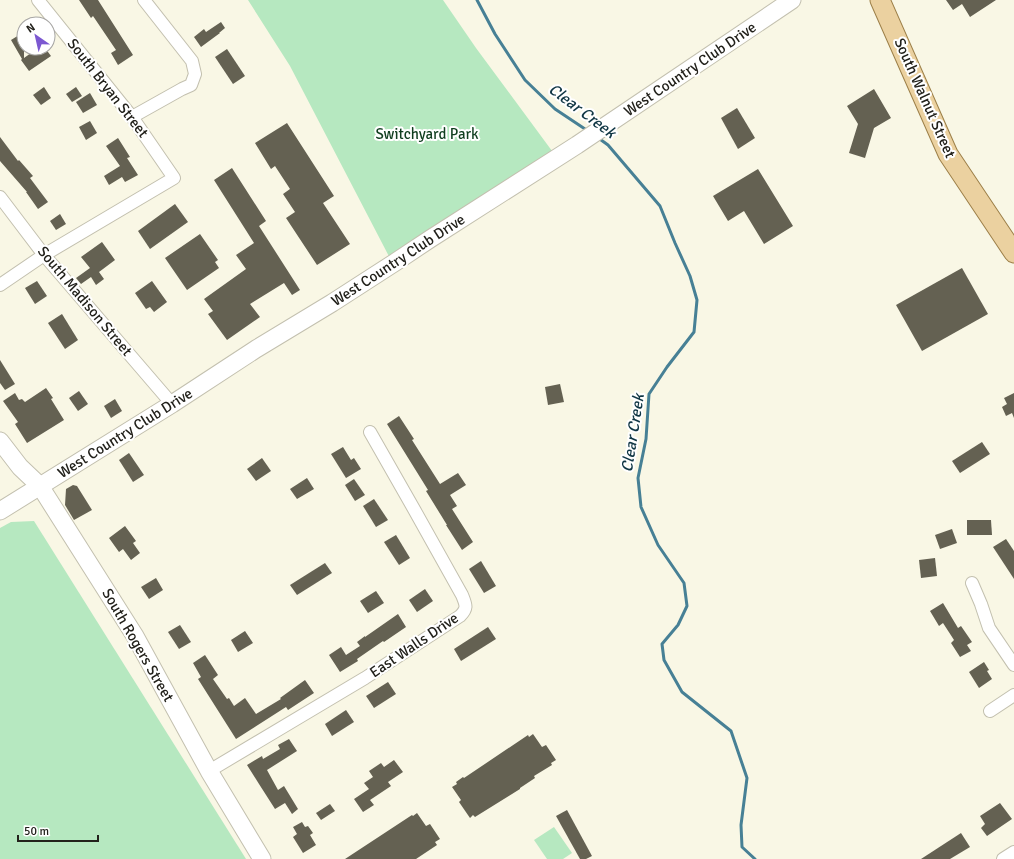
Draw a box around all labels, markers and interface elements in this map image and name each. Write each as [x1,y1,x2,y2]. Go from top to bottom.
north arrow [16,16,56,56]
street label: West Country Club Drive [620,18,760,120]
text: N [24,21,37,36]
street label: South Bryan Street [64,35,152,141]
street label: South Walnut Street [890,35,960,161]
water label: Clear Creek [544,79,621,144]
park label: Switchyard Park [375,125,479,143]
street label: West Country Club Drive [328,210,468,310]
street label: South Madison Street [34,243,136,359]
street label: West Country Club Drive [54,384,196,482]
water label: Clear Creek [617,390,649,474]
street label: South Rogers Street [98,585,178,705]
street label: East Walls Drive [366,609,462,681]
scale bar [18,817,98,843]
text: 50 m [24,824,49,839]

